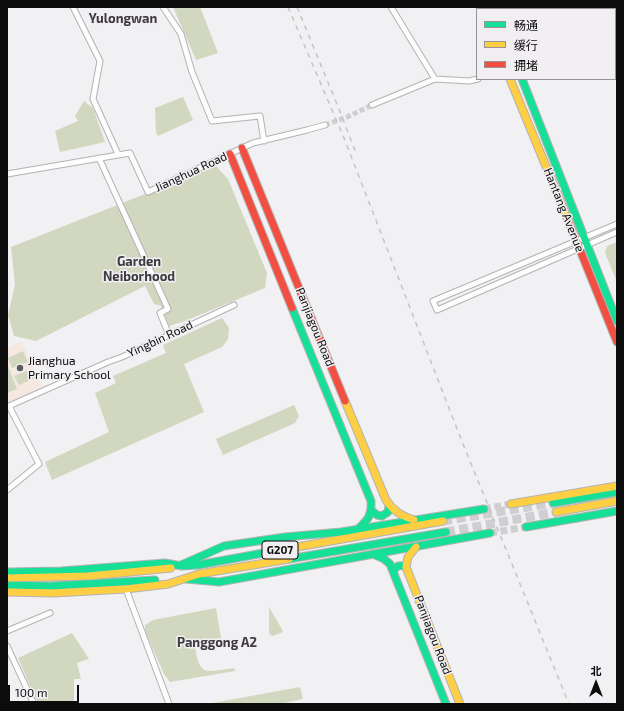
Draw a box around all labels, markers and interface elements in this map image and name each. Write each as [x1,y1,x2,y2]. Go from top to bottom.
legend [476,8,616,80]
district label: Yulongwan [89,11,157,27]
text: 畅通 [514,18,538,32]
text: 缓行 [514,38,538,52]
text: 拥堵 [514,58,538,72]
street label: Jianghua Road [153,149,229,195]
street label: Hantang Avenue [541,166,587,254]
district label: Garden Neiborhood [103,254,175,285]
street label: Panjiagou Road [293,285,337,369]
street label: Yingbin Road [125,318,195,360]
place label: Jianghua Primary School [28,354,111,382]
marker: Jianghua Primary School [15,363,25,373]
road number: G207 [262,541,298,559]
street label: Panjiagou Road [411,593,455,677]
district label: Panggong A2 [177,635,257,651]
north arrow [576,663,616,703]
text: 北 [591,664,602,677]
scale bar [10,677,81,703]
text: 100 m [15,685,47,699]

